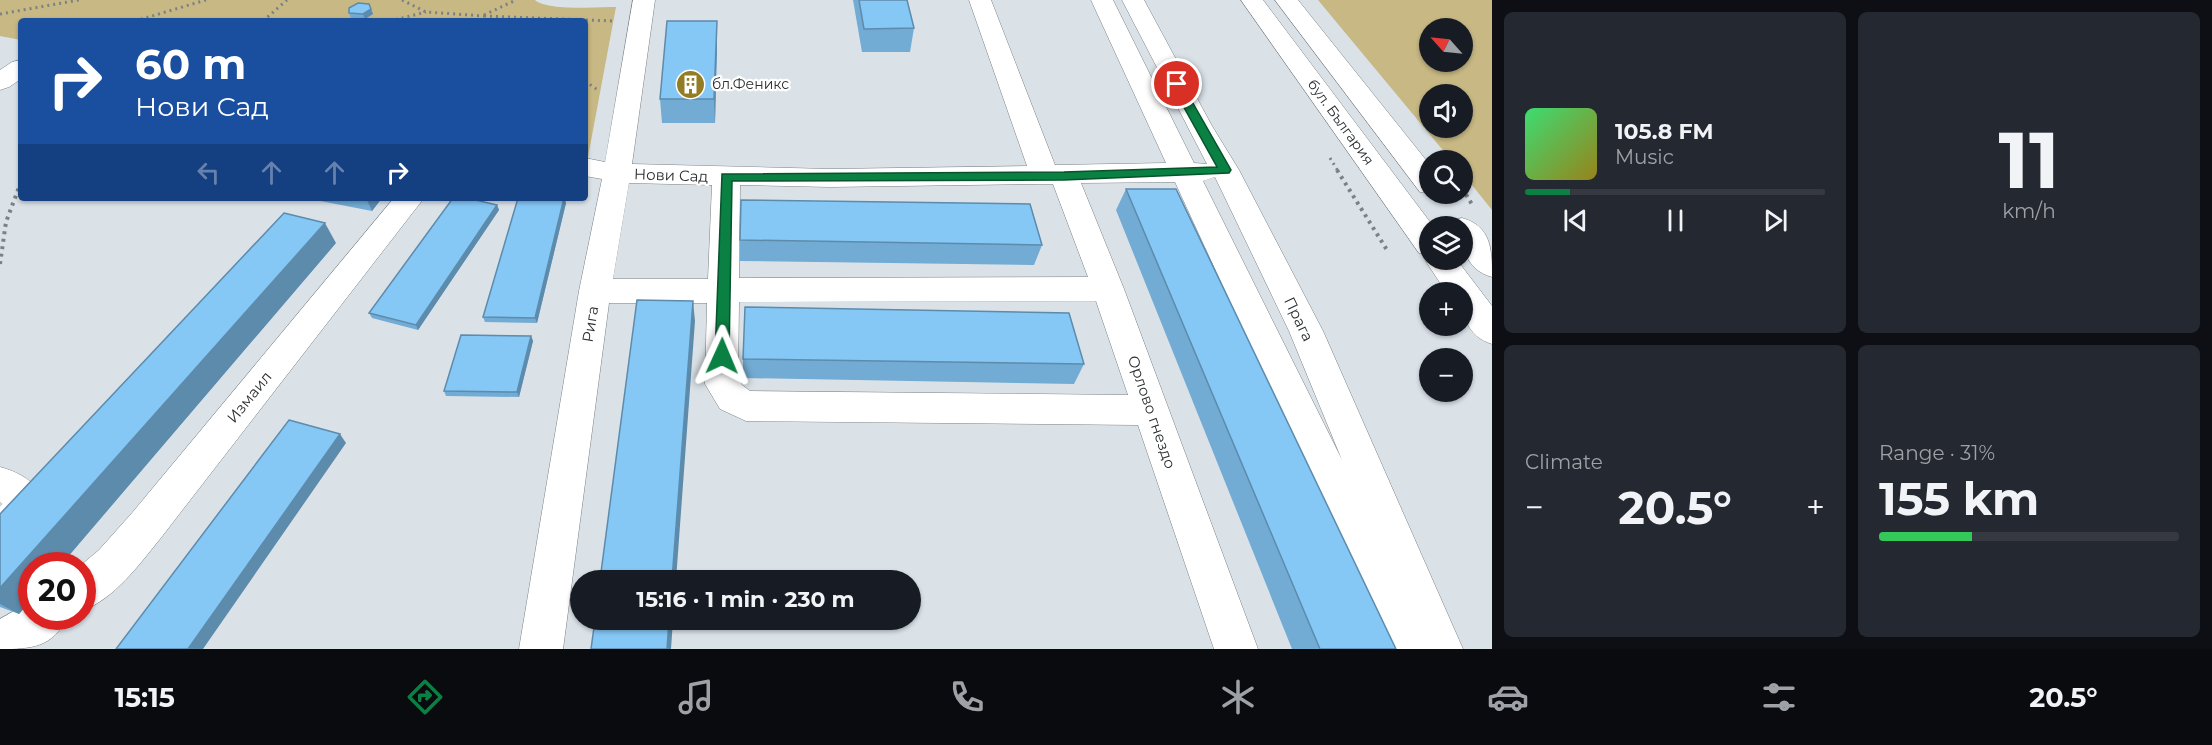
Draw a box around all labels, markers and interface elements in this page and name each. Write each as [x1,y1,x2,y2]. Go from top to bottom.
north arrow [1419,18,1473,72]
map controls [1419,18,1473,402]
text: 60 m [135,38,246,90]
icon: right [36,42,114,120]
pin [1151,58,1202,109]
icon: arrive [1160,67,1193,100]
building icon: бл.Феникс [675,68,707,100]
place label: бл.Феникс [712,75,789,93]
street label: бул. България [1304,76,1378,168]
button: sound [1419,84,1473,138]
text: Нови Сад [135,90,269,123]
text: 11 [1998,112,2060,208]
text: 105.8 FM [1615,118,1713,145]
text: Music [1615,145,1674,169]
button: search [1419,150,1473,204]
icon: left [192,156,225,189]
icon: ahead [255,156,288,189]
icon: ahead [318,156,351,189]
icon: right [381,156,414,189]
street label: Нови Сад [634,164,709,186]
text: km/h [2002,199,2056,223]
icon: previous [1559,204,1592,237]
icon: pause [1659,204,1692,237]
icon: next [1759,204,1792,237]
button: layers [1419,216,1473,270]
button: + [1419,282,1473,336]
street label: Прага [1280,294,1318,344]
street label: Рига [578,304,602,344]
position arrow [690,324,754,388]
button: − [1419,348,1473,402]
street label: Орлово гнездо [1124,353,1180,471]
street label: Измаил [222,367,276,427]
text: Range · 31% [1879,441,1995,465]
text: Climate [1525,450,1603,474]
text: 155 km [1879,471,2039,526]
text: 20.5° [1618,480,1732,535]
text: − [1525,487,1544,527]
text: + [1806,487,1825,527]
speed limit sign: 20 [18,552,96,630]
text: 15:16 · 1 min · 230 m [636,586,855,613]
icon: directions [404,676,446,718]
icon: music [675,676,717,718]
icon: phone [946,676,988,718]
icon: climate [1217,676,1259,718]
icon: car [1487,676,1529,718]
icon: filters [1758,676,1800,718]
text: 15:15 [114,681,175,714]
text: 20.5° [2029,681,2097,714]

